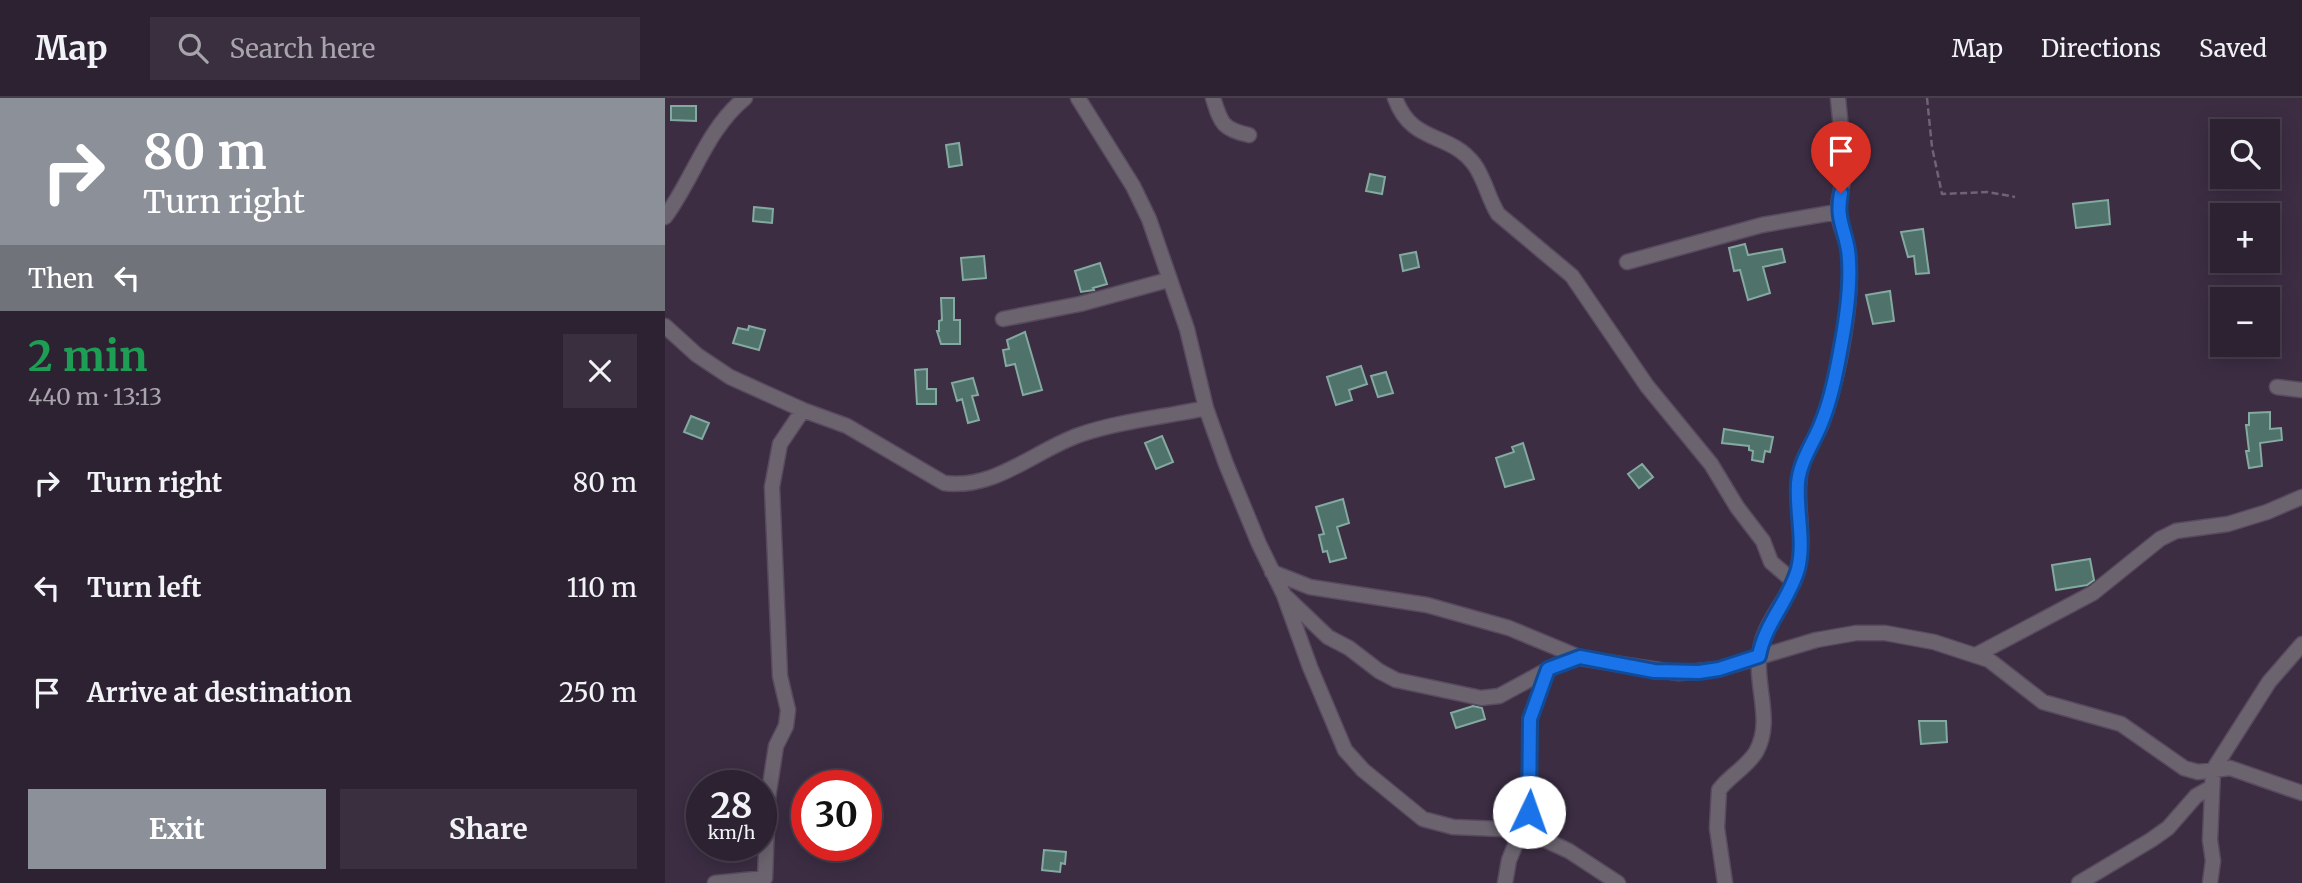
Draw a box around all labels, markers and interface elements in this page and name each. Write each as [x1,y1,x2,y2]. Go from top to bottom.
search box [150,17,640,80]
text: Map [35,28,108,69]
icon: search [174,29,212,67]
text: Search here [230,32,375,65]
text: Map [1952,33,2003,64]
text: Directions [2041,33,2161,64]
text: Saved [2199,33,2267,64]
map controls [2210,119,2280,357]
button: search [2210,119,2280,189]
text: 80 m [143,121,266,182]
pin [1811,121,1871,193]
icon: right [28,126,119,217]
icon: arrive [1822,132,1860,170]
text: Turn right [143,182,305,222]
button: + [2210,203,2280,273]
icon: left [108,259,146,297]
text: Then [28,262,94,295]
button: − [2210,287,2280,357]
text: 2 min [28,330,148,382]
button: close [563,334,637,408]
text: 440 m · 13:13 [28,382,162,411]
icon: right [28,464,66,502]
text: Turn right [87,466,222,499]
text: 80 m [573,466,637,499]
icon: left [28,569,66,607]
text: Turn left [87,571,201,604]
text: 110 m [567,571,637,604]
icon: arrive [28,674,66,712]
text: Arrive at destination [87,676,352,709]
text: 250 m [559,676,637,709]
speed limit sign: 30 [791,770,882,861]
position arrow [1492,775,1566,849]
text: 28 [710,784,753,828]
button: Exit [28,789,326,869]
button: Share [340,789,637,869]
text: km/h [708,821,755,844]

